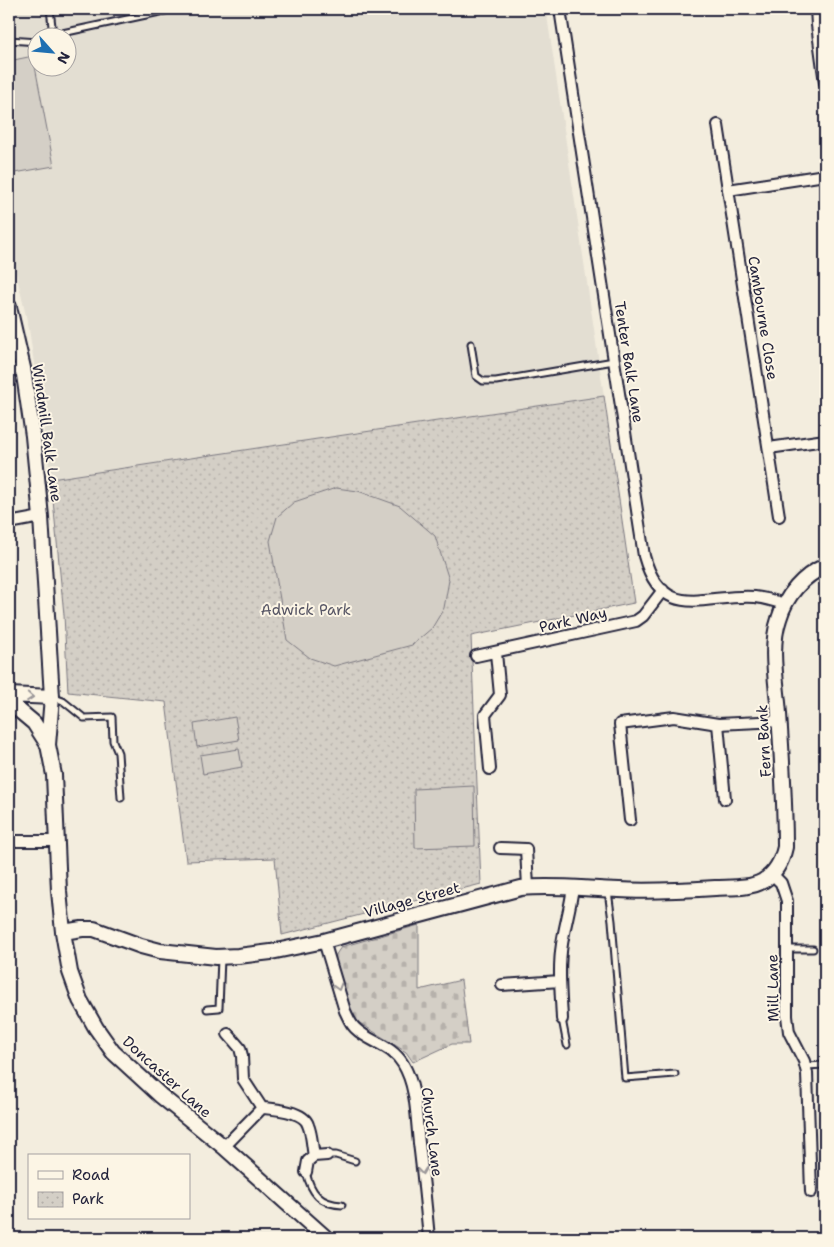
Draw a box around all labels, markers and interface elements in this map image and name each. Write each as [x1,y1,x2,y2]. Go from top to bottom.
north arrow [28,28,78,78]
text: N [53,49,74,67]
street label: Cambourne Close [743,255,783,381]
street label: Tenter Balk Lane [610,300,648,424]
street label: Windmill Balk Lane [27,363,67,503]
park label: Adwick Park [261,600,351,620]
street label: Park Way [537,603,609,637]
one-way arrow [27,691,35,702]
street label: Fern Bank [752,704,776,778]
street label: Village Street [362,878,462,922]
street label: Mill Lane [762,954,784,1022]
one-way arrow [332,983,342,991]
street label: Doncaster Lane [118,1032,216,1122]
street label: Church Lane [417,1086,447,1178]
legend [28,1154,190,1220]
text: Road [72,1165,110,1185]
one-way arrow [416,1167,427,1175]
text: Park [72,1189,104,1209]

